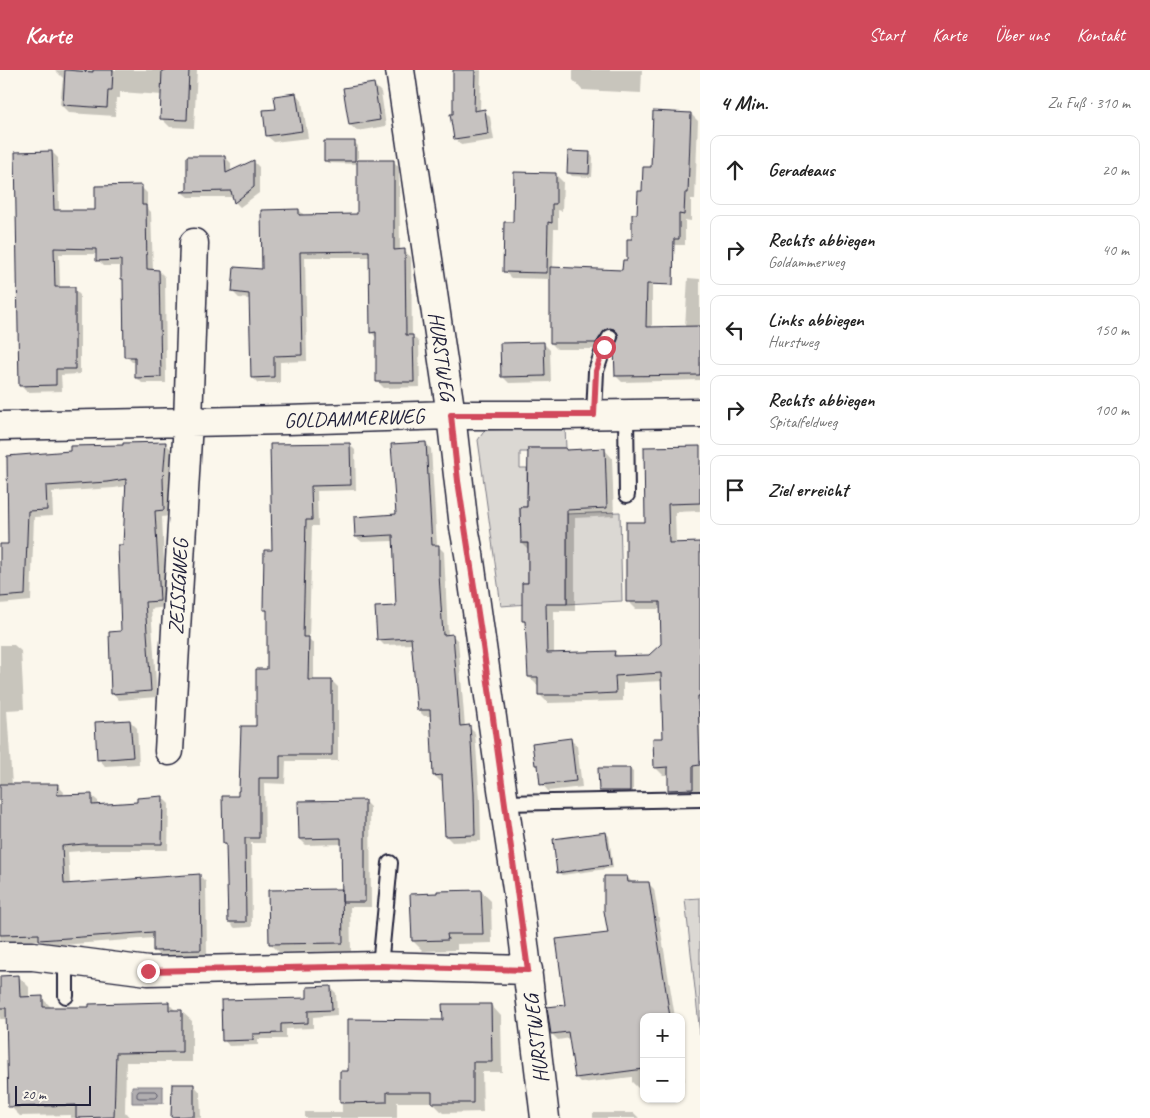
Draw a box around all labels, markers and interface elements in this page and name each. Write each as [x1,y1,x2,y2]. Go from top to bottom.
text: Karte [25,20,72,50]
text: Start [869,24,904,46]
text: Karte [932,24,967,46]
text: Über uns [995,24,1049,46]
text: Kontakt [1077,24,1125,46]
text: 4 Min. [720,90,768,116]
text: Zu Fuß · 310 m [1047,93,1130,113]
icon: ahead [721,156,749,184]
text: Geradeaus [768,158,835,182]
text: 20 m [1102,160,1129,180]
text: Rechts abbiegen [768,228,874,252]
icon: right [721,236,749,264]
text: 40 m [1102,240,1129,260]
text: Goldammerweg [768,252,845,272]
text: Links abbiegen [768,308,864,332]
street label: HURSTWEG [423,310,462,405]
icon: left [721,316,749,344]
text: 150 m [1095,320,1129,340]
text: Hurstweg [768,332,819,352]
route start [593,336,616,359]
text: Rechts abbiegen [768,388,874,412]
icon: right [721,396,749,424]
text: 100 m [1095,400,1129,420]
street label: GOLDAMMERWEG [284,402,427,433]
text: Spitalfeldweg [768,412,837,432]
icon: arrive [721,476,749,504]
text: Ziel erreicht [768,478,848,502]
street label: ZEISIGWEG [163,536,194,635]
route end [137,960,160,983]
street label: HURSTWEG [517,990,554,1085]
map controls [640,1013,685,1103]
button: + [640,1013,685,1058]
button: − [640,1058,685,1103]
scale bar [15,1083,91,1106]
text: 20 m [22,1086,46,1103]

